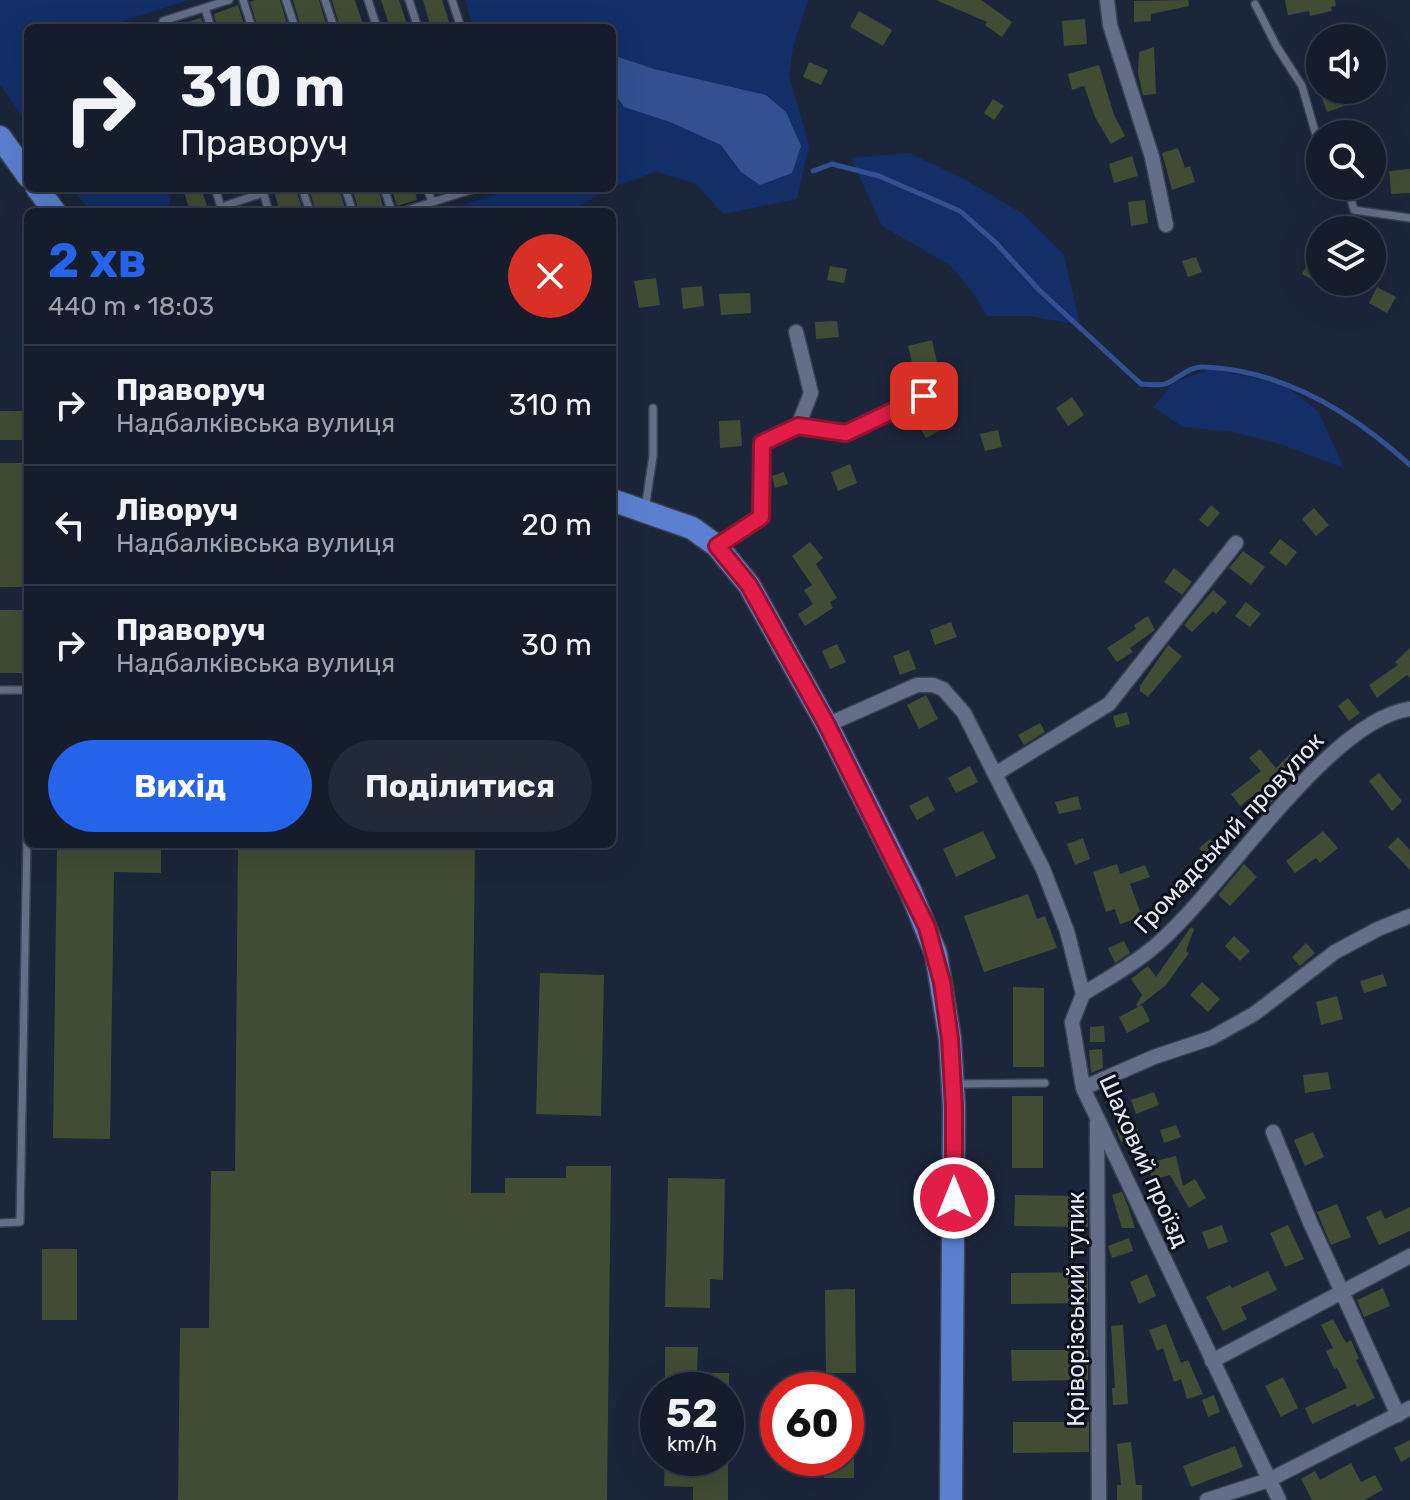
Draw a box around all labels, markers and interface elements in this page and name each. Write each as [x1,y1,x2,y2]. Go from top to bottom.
map controls [1306,24,1386,296]
button: sound [1306,24,1386,104]
text: 310 m [180,54,345,120]
icon: right [48,56,152,160]
button: search [1306,120,1386,200]
text: Праворуч [180,121,348,164]
button: layers [1306,216,1386,296]
text: 2 хв [48,232,147,289]
button: close [508,234,592,318]
text: 440 m · 18:03 [48,291,214,322]
pin [890,362,958,430]
text: Праворуч [116,372,266,408]
icon: arrive [902,374,946,418]
icon: right [48,383,92,427]
text: 310 m [509,387,592,423]
text: Надбалківська вулиця [116,408,395,439]
text: Ліворуч [116,492,238,528]
icon: left [48,503,92,547]
text: 20 m [521,507,592,543]
text: Надбалківська вулиця [116,528,395,559]
text: Праворуч [116,612,266,648]
icon: right [48,623,92,667]
text: 30 m [521,627,592,663]
text: Надбалківська вулиця [116,648,395,679]
street label: Громадський провулок [1129,727,1330,939]
button: Вихід [48,740,312,832]
button: Поділитися [328,740,592,832]
street label: Шаховий проїзд [1093,1070,1195,1252]
position arrow [912,1156,996,1240]
street label: Кріворізський тупик [1062,1191,1090,1427]
speed limit sign: 60 [760,1372,864,1476]
text: 52 [666,1390,718,1437]
text: km/h [667,1432,717,1456]

